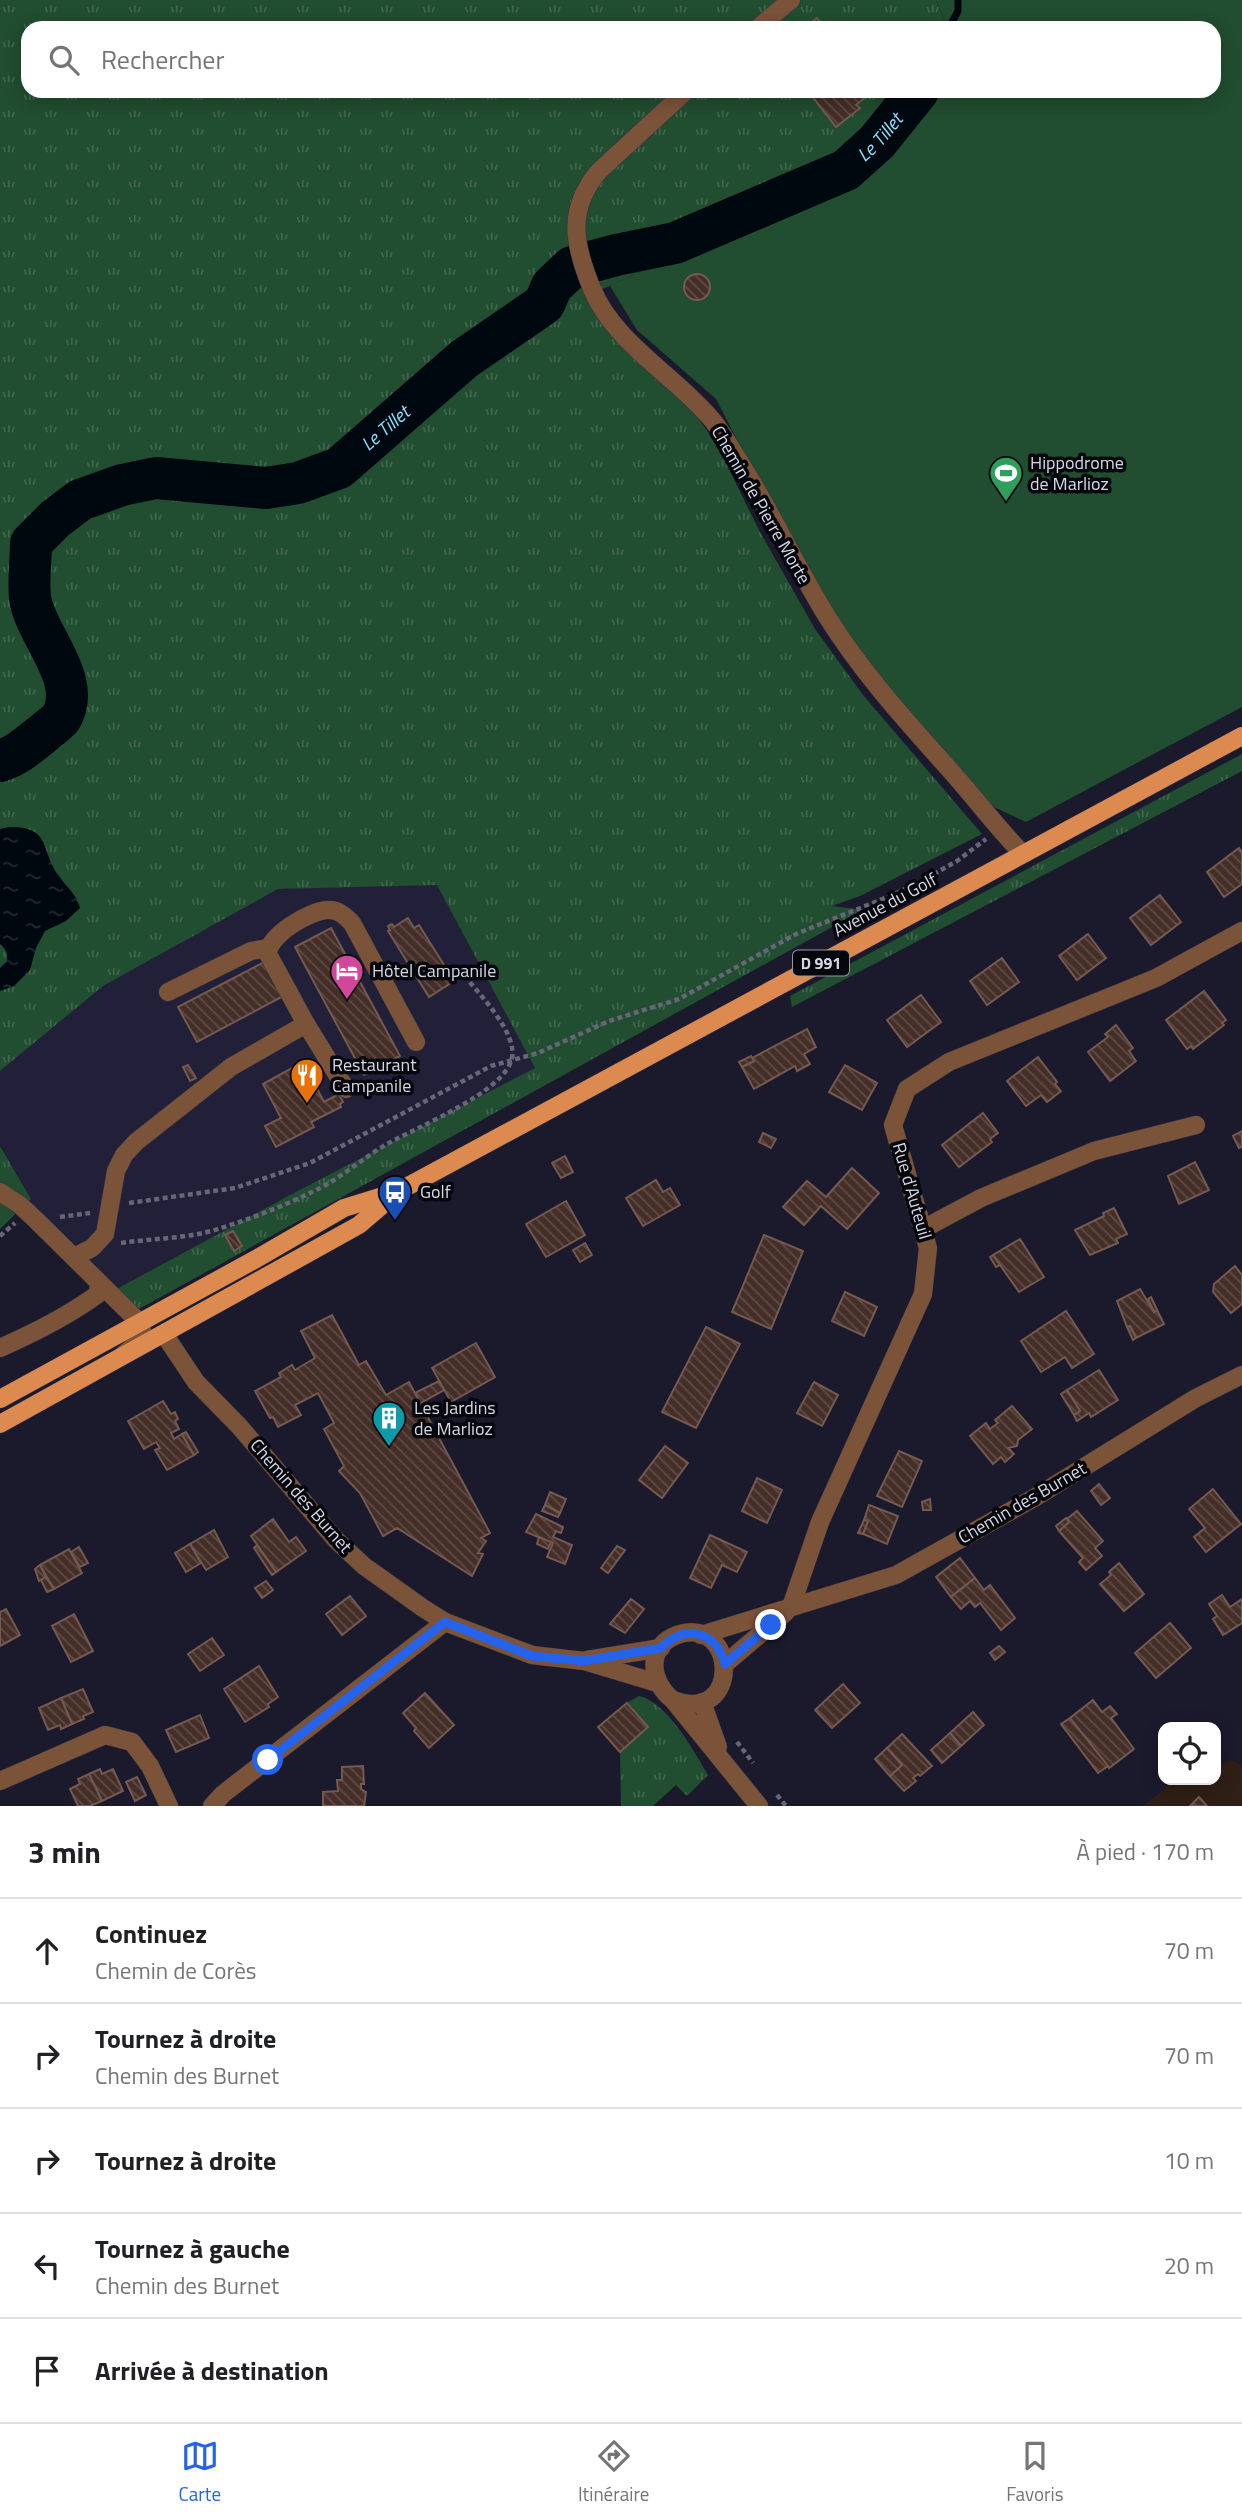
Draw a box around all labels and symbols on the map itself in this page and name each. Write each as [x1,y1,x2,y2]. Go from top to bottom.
water label: Le Tillet [850,105,910,168]
water label: Le Tillet [354,397,417,457]
street label: Chemin de Pierre Morte [705,421,818,589]
place label: Hippodrome de Marlioz [1030,449,1124,497]
sports icon: Hippodrome de Marlioz [987,454,1025,503]
street label: Avenue du Golf [828,866,941,943]
road number: D 991 [793,951,849,976]
hotel icon: Hôtel Campanile [328,952,366,1001]
place label: Hôtel Campanile [372,957,496,984]
place label: Restaurant Campanile [332,1051,417,1099]
restaurant icon: Restaurant Campanile [288,1056,326,1105]
street label: Rue d'Auteuil [886,1139,939,1242]
bus stop icon: Golf [376,1173,414,1222]
place label: Golf [420,1178,451,1205]
place label: Les Jardins de Marlioz [414,1394,496,1442]
building icon: Les Jardins de Marlioz [370,1399,408,1448]
street label: Chemin des Burnet [244,1432,359,1559]
street label: Chemin des Burnet [953,1455,1091,1550]
route end [755,1609,786,1640]
route start [252,1744,283,1775]

